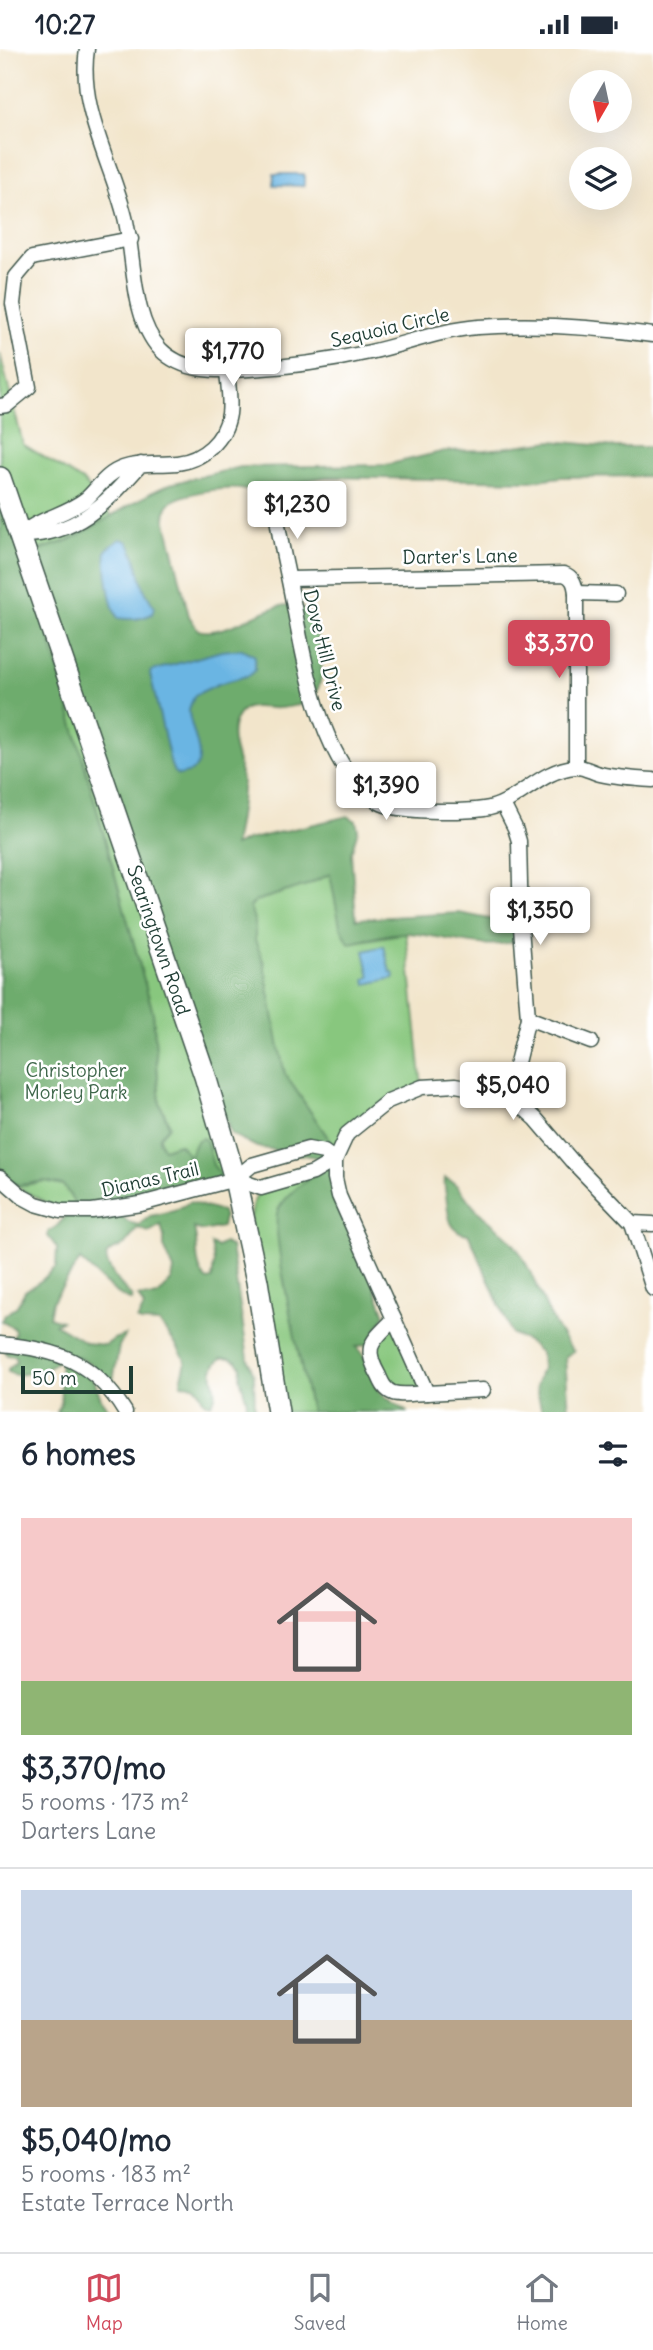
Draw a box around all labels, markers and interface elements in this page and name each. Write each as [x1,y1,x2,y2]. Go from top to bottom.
text: 10:27 [35,8,95,41]
north arrow [569,70,632,133]
map controls [569,70,632,210]
button: layers [569,147,632,210]
street label: Sequoia Circle [328,302,452,352]
pin: $1,770 [176,329,290,388]
text: $1,770 [201,336,265,365]
pin: $1,230 [240,482,354,541]
text: $1,230 [263,489,331,518]
street label: Darter's Lane [402,543,518,569]
street label: Dove Hill Drive [298,587,352,713]
pin: $3,370 [502,621,616,680]
text: $3,370 [524,628,594,657]
pin: $1,390 [329,763,443,822]
text: $1,390 [352,770,420,799]
street label: Searingtown Road [122,862,196,1018]
pin: $1,350 [483,887,597,947]
text: $1,350 [506,895,574,924]
park label: Christopher Morley Park [25,1058,128,1104]
pin: $5,040 [456,1063,570,1122]
text: $5,040 [476,1070,550,1099]
street label: Dianas Trail [99,1156,201,1202]
scale bar [21,1363,133,1395]
text: 50 m [32,1366,77,1390]
text: 6 homes [21,1435,136,1473]
icon: filters [594,1435,632,1473]
icon: home [264,1564,390,1690]
text: $3,370/mo [21,1749,166,1787]
text: 5 rooms · 173 m² [21,1787,189,1816]
text: Darters Lane [21,1816,156,1845]
icon: home [264,1936,390,2062]
text: $5,040/mo [21,2121,171,2159]
text: 5 rooms · 183 m² [21,2159,191,2188]
text: Estate Terrace North [21,2188,234,2217]
tab: Map [85,2269,123,2335]
tab: Saved [294,2269,346,2335]
tab: Home [516,2269,568,2335]

